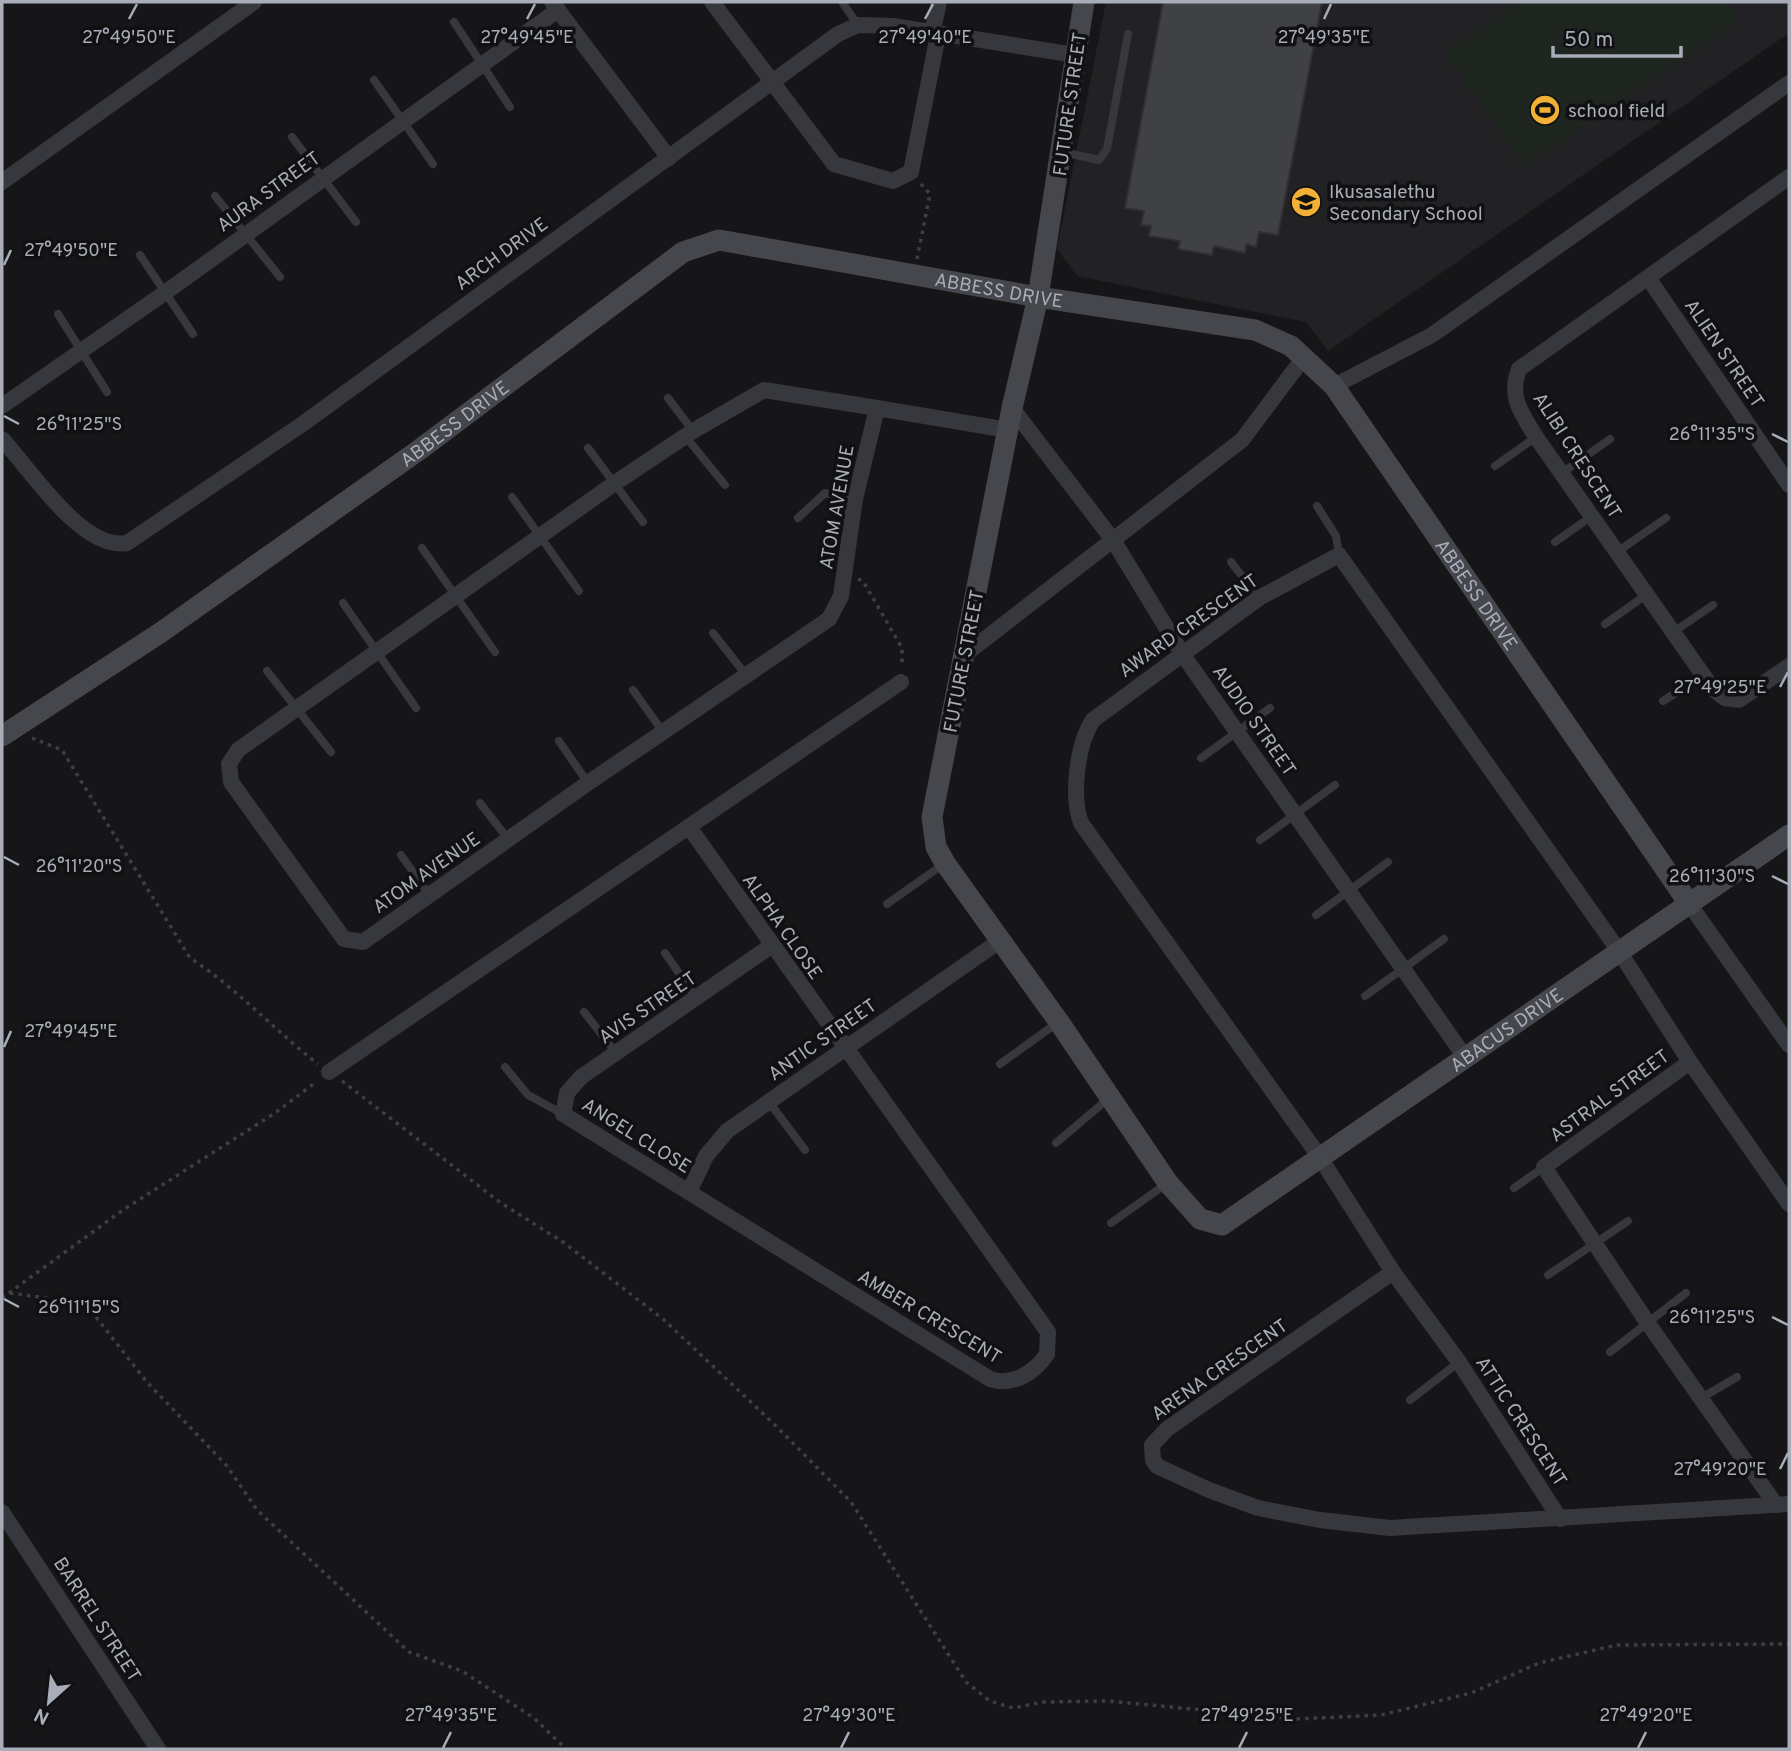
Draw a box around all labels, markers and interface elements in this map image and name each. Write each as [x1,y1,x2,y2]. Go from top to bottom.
scale bar [1553,14,1681,58]
text: 27°49'50"E [82,27,176,50]
text: 27°49'45"E [480,27,574,50]
text: 27°49'40"E [878,27,972,50]
text: 27°49'35"E [1277,27,1371,50]
text: 50 m [1564,27,1613,54]
street label: FUTURE STREET [1049,31,1093,178]
sports icon: school field [1528,93,1562,127]
place label: school field [1568,100,1665,124]
street label: AURA STREET [213,147,326,238]
place label: Ikusasalethu Secondary School [1329,181,1483,227]
school or university icon: Ikusasalethu Secondary School [1289,185,1323,219]
street label: ARCH DRIVE [451,213,553,296]
text: 27°49'50"E [24,240,118,263]
street label: ABBESS DRIVE [932,269,1064,315]
street label: ALIEN STREET [1678,295,1769,413]
street label: ABBESS DRIVE [396,376,515,473]
street label: ALIBI CRESCENT [1527,388,1626,524]
text: 26°11'25"S [36,414,122,437]
text: 26°11'35"S [1669,424,1755,447]
street label: ATOM AVENUE [815,443,861,572]
street label: ABBESS DRIVE [1429,535,1522,656]
street label: AWARD CRESCENT [1115,570,1264,684]
street label: FUTURE STREET [939,588,991,735]
street label: AUDIO STREET [1206,661,1301,781]
text: 27°49'25"E [1673,677,1767,700]
street label: ATOM AVENUE [369,828,486,920]
text: 26°11'20"S [35,856,123,879]
text: 26°11'30"S [1669,866,1755,889]
street label: ALPHA CLOSE [736,869,827,985]
street label: AVIS STREET [595,967,702,1050]
street label: ABACUS DRIVE [1446,984,1569,1078]
street label: ANTIC STREET [764,994,882,1087]
text: 27°49'45"E [24,1021,118,1044]
street label: ASTRAL STREET [1546,1045,1675,1148]
street label: ANGEL CLOSE [577,1094,695,1180]
street label: AMBER CRESCENT [853,1265,1005,1370]
text: 26°11'15"S [38,1297,120,1320]
text: 26°11'25"S [1669,1307,1755,1330]
street label: ARENA CRESCENT [1147,1315,1293,1427]
street label: ATTIC CRESCENT [1469,1353,1571,1492]
text: 27°49'20"E [1673,1459,1767,1482]
street label: BARREL STREET [47,1553,146,1687]
north arrow [14,1667,84,1737]
text: N [31,1702,54,1729]
text: 27°49'35"E [404,1705,498,1728]
text: 27°49'30"E [802,1705,896,1728]
text: 27°49'25"E [1200,1705,1294,1728]
text: 27°49'20"E [1599,1705,1693,1728]

